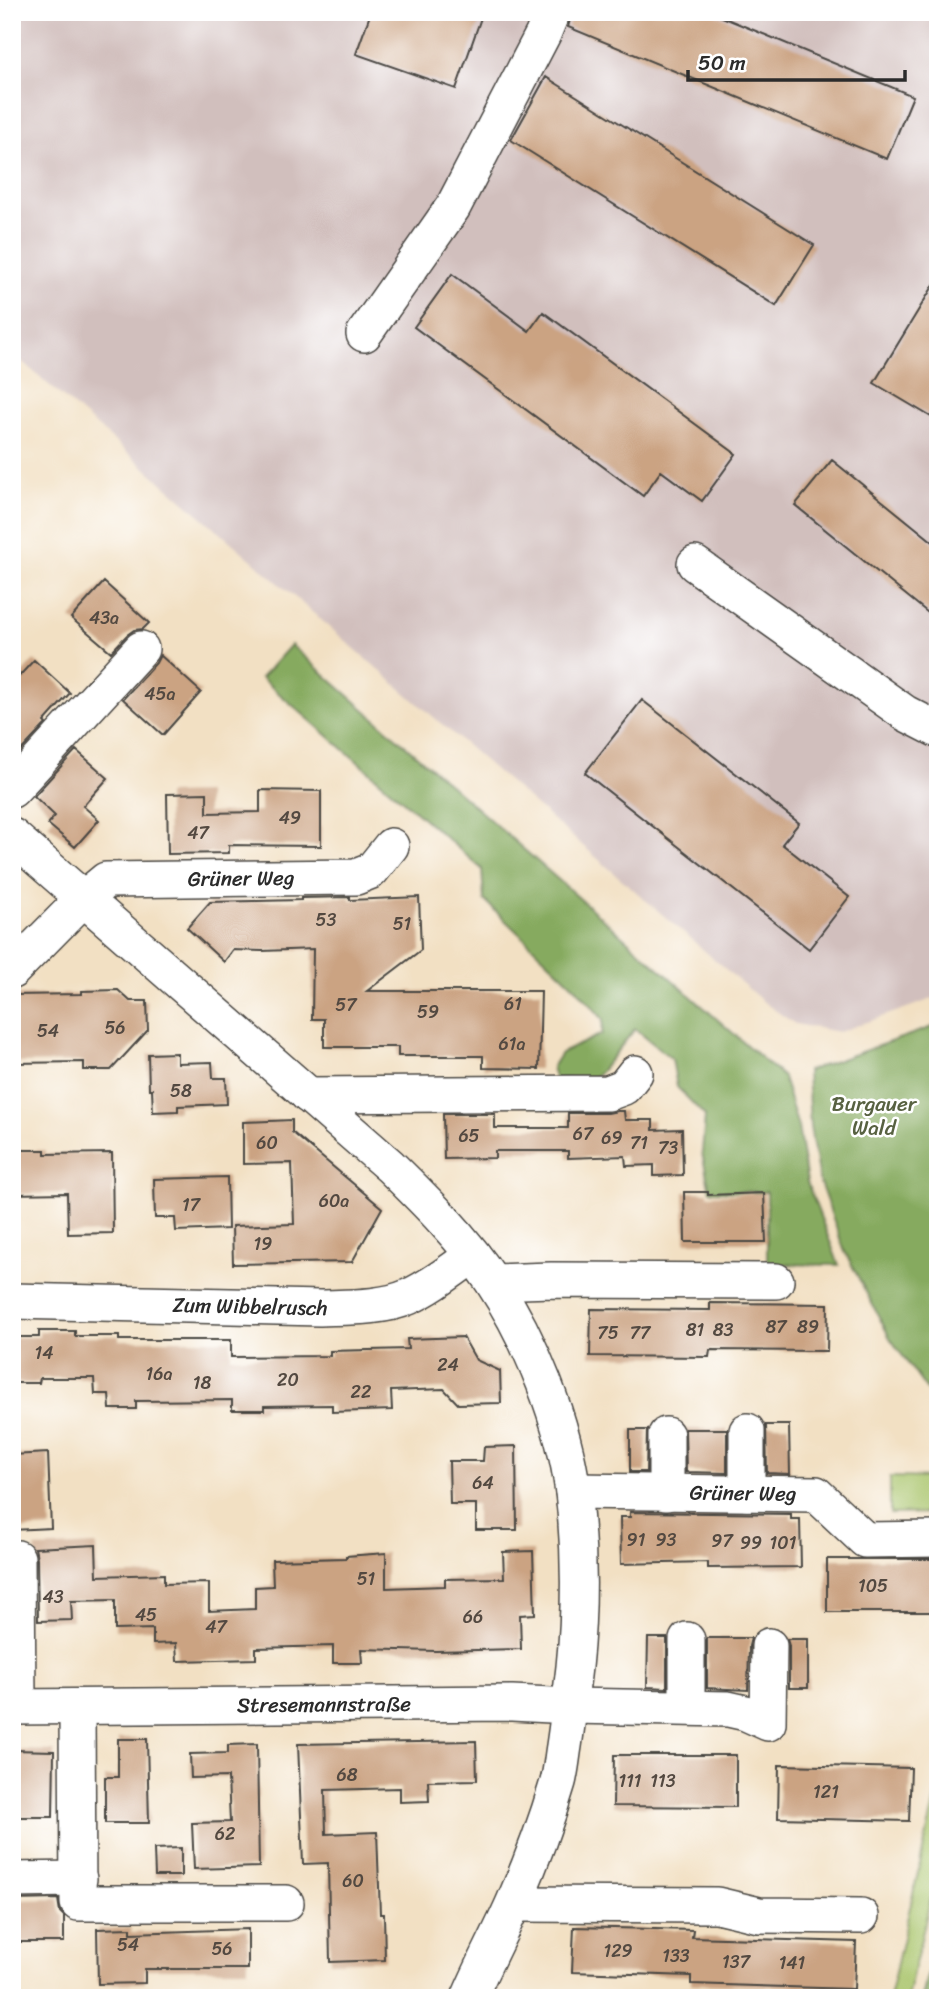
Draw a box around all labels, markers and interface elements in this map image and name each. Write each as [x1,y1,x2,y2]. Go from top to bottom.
scale bar [688,38,904,82]
text: 50 m [698,44,746,82]
house number: 43a [89,602,119,634]
house number: 45a [144,678,176,710]
house number: 49 [279,802,301,834]
house number: 47 [187,817,210,849]
street label: Grüner Weg [187,859,295,898]
house number: 53 [316,904,337,936]
house number: 51 [393,908,412,940]
house number: 61 [504,988,522,1020]
house number: 57 [335,989,358,1021]
house number: 59 [417,996,439,1028]
house number: 56 [104,1012,126,1044]
house number: 54 [37,1015,59,1047]
house number: 61a [499,1028,525,1060]
house number: 58 [170,1075,192,1107]
park label: Burgauer Wald [832,1085,918,1147]
house number: 67 [573,1118,595,1150]
house number: 65 [458,1120,480,1152]
house number: 69 [601,1122,623,1154]
house number: 60 [256,1127,278,1159]
house number: 71 [630,1127,648,1159]
house number: 73 [658,1132,678,1164]
house number: 60a [319,1185,349,1217]
house number: 17 [182,1189,202,1221]
house number: 19 [254,1228,272,1260]
street label: Zum Wibbelrusch [172,1286,328,1327]
house number: 87 [765,1311,788,1343]
house number: 89 [797,1311,819,1343]
house number: 81 [686,1314,705,1346]
house number: 83 [713,1314,733,1346]
house number: 75 [597,1317,619,1349]
house number: 77 [630,1317,652,1349]
house number: 14 [35,1337,53,1369]
house number: 24 [437,1349,459,1381]
house number: 16a [146,1358,172,1390]
house number: 20 [277,1364,299,1396]
house number: 18 [193,1367,211,1399]
house number: 22 [351,1376,371,1408]
house number: 64 [472,1467,494,1499]
street label: Grüner Weg [689,1473,797,1513]
house number: 91 [627,1524,646,1556]
house number: 93 [656,1524,677,1556]
house number: 97 [711,1525,734,1557]
house number: 99 [740,1527,762,1559]
house number: 101 [770,1527,797,1559]
house number: 51 [357,1563,376,1595]
house number: 105 [858,1570,888,1602]
house number: 43 [42,1581,64,1613]
house number: 45 [135,1599,157,1631]
house number: 66 [463,1601,483,1633]
house number: 47 [205,1611,228,1643]
street label: Stresemannstraße [237,1685,411,1724]
house number: 68 [336,1759,358,1791]
house number: 111 [618,1765,642,1797]
house number: 113 [650,1765,676,1797]
house number: 121 [813,1776,839,1808]
house number: 62 [215,1818,235,1850]
house number: 60 [342,1865,364,1897]
house number: 54 [117,1929,139,1961]
house number: 56 [211,1933,233,1965]
house number: 129 [603,1935,633,1967]
house number: 133 [662,1940,690,1972]
house number: 137 [722,1946,752,1978]
house number: 141 [779,1947,806,1979]

